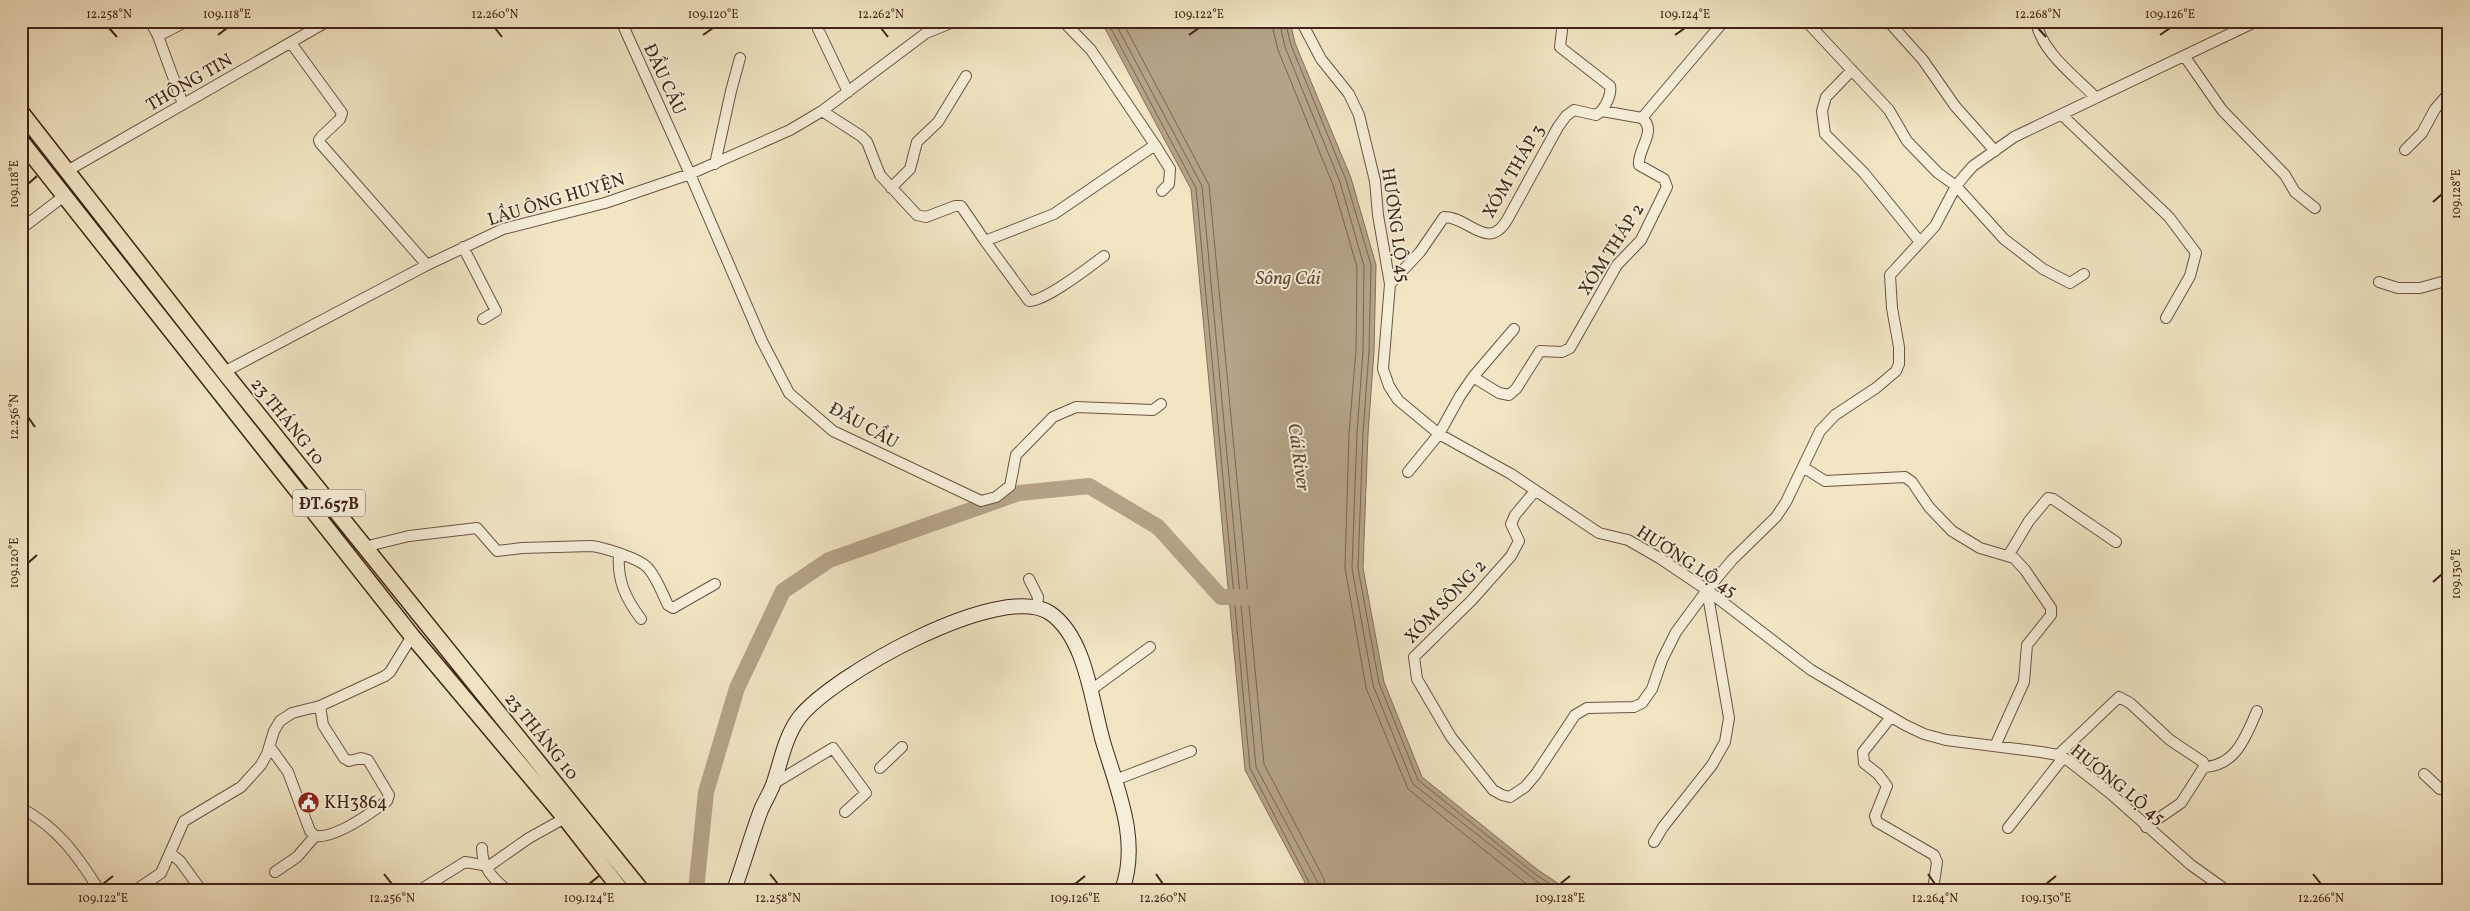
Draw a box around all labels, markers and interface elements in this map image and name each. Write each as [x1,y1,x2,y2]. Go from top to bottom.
text: 12.258°N [86,7,132,23]
text: 109.118°E [203,7,251,23]
text: 12.260°N [472,7,519,23]
text: 109.120°E [688,7,738,23]
text: 12.262°N [858,7,904,23]
text: 109.122°E [1174,7,1224,23]
text: 109.124°E [1660,7,1710,23]
text: 12.268°N [2015,7,2061,23]
text: 109.126°E [2145,7,2195,23]
street label: ĐẦU CẦU [636,39,694,119]
street label: THÔNG TIN [142,48,238,118]
street label: XÓM THÁP 3 [1477,120,1551,223]
text: 109.118°E [7,160,23,208]
street label: LẦU ÔNG HUYỆN [484,165,628,233]
street label: HƯƠNG LỘ 45 [1374,166,1415,284]
text: 109.128°E [2449,169,2465,219]
street label: XÓM THÁP 2 [1573,199,1651,301]
water label: Sông Cái [1256,266,1321,292]
street label: 23 THÁNG 10 [244,373,330,471]
text: 12.256°N [7,394,23,440]
street label: ĐẦU CẦU [824,394,904,456]
water label: Cái River [1280,422,1316,494]
road number: ĐT.657B [293,489,365,516]
street label: HƯƠNG LỘ 45 [1631,520,1742,604]
text: 109.120°E [7,538,23,588]
text: 109.130°E [2449,549,2465,599]
street label: XÓM SÔNG 2 [1399,554,1493,650]
street label: 23 THÁNG 10 [498,688,584,786]
street label: HƯƠNG LỘ 45 [2064,739,2170,831]
public building icon: KH3864 [296,790,320,814]
place label: KH3864 [324,791,387,816]
text: 109.122°E [78,891,128,907]
text: 12.256°N [369,891,415,907]
text: 109.124°E [564,891,614,907]
text: 12.258°N [755,891,801,907]
text: 109.126°E [1050,891,1100,907]
text: 12.260°N [1140,891,1187,907]
text: 109.128°E [1535,891,1585,907]
text: 12.264°N [1912,891,1958,907]
text: 109.130°E [2021,891,2071,907]
text: 12.266°N [2298,891,2344,907]

